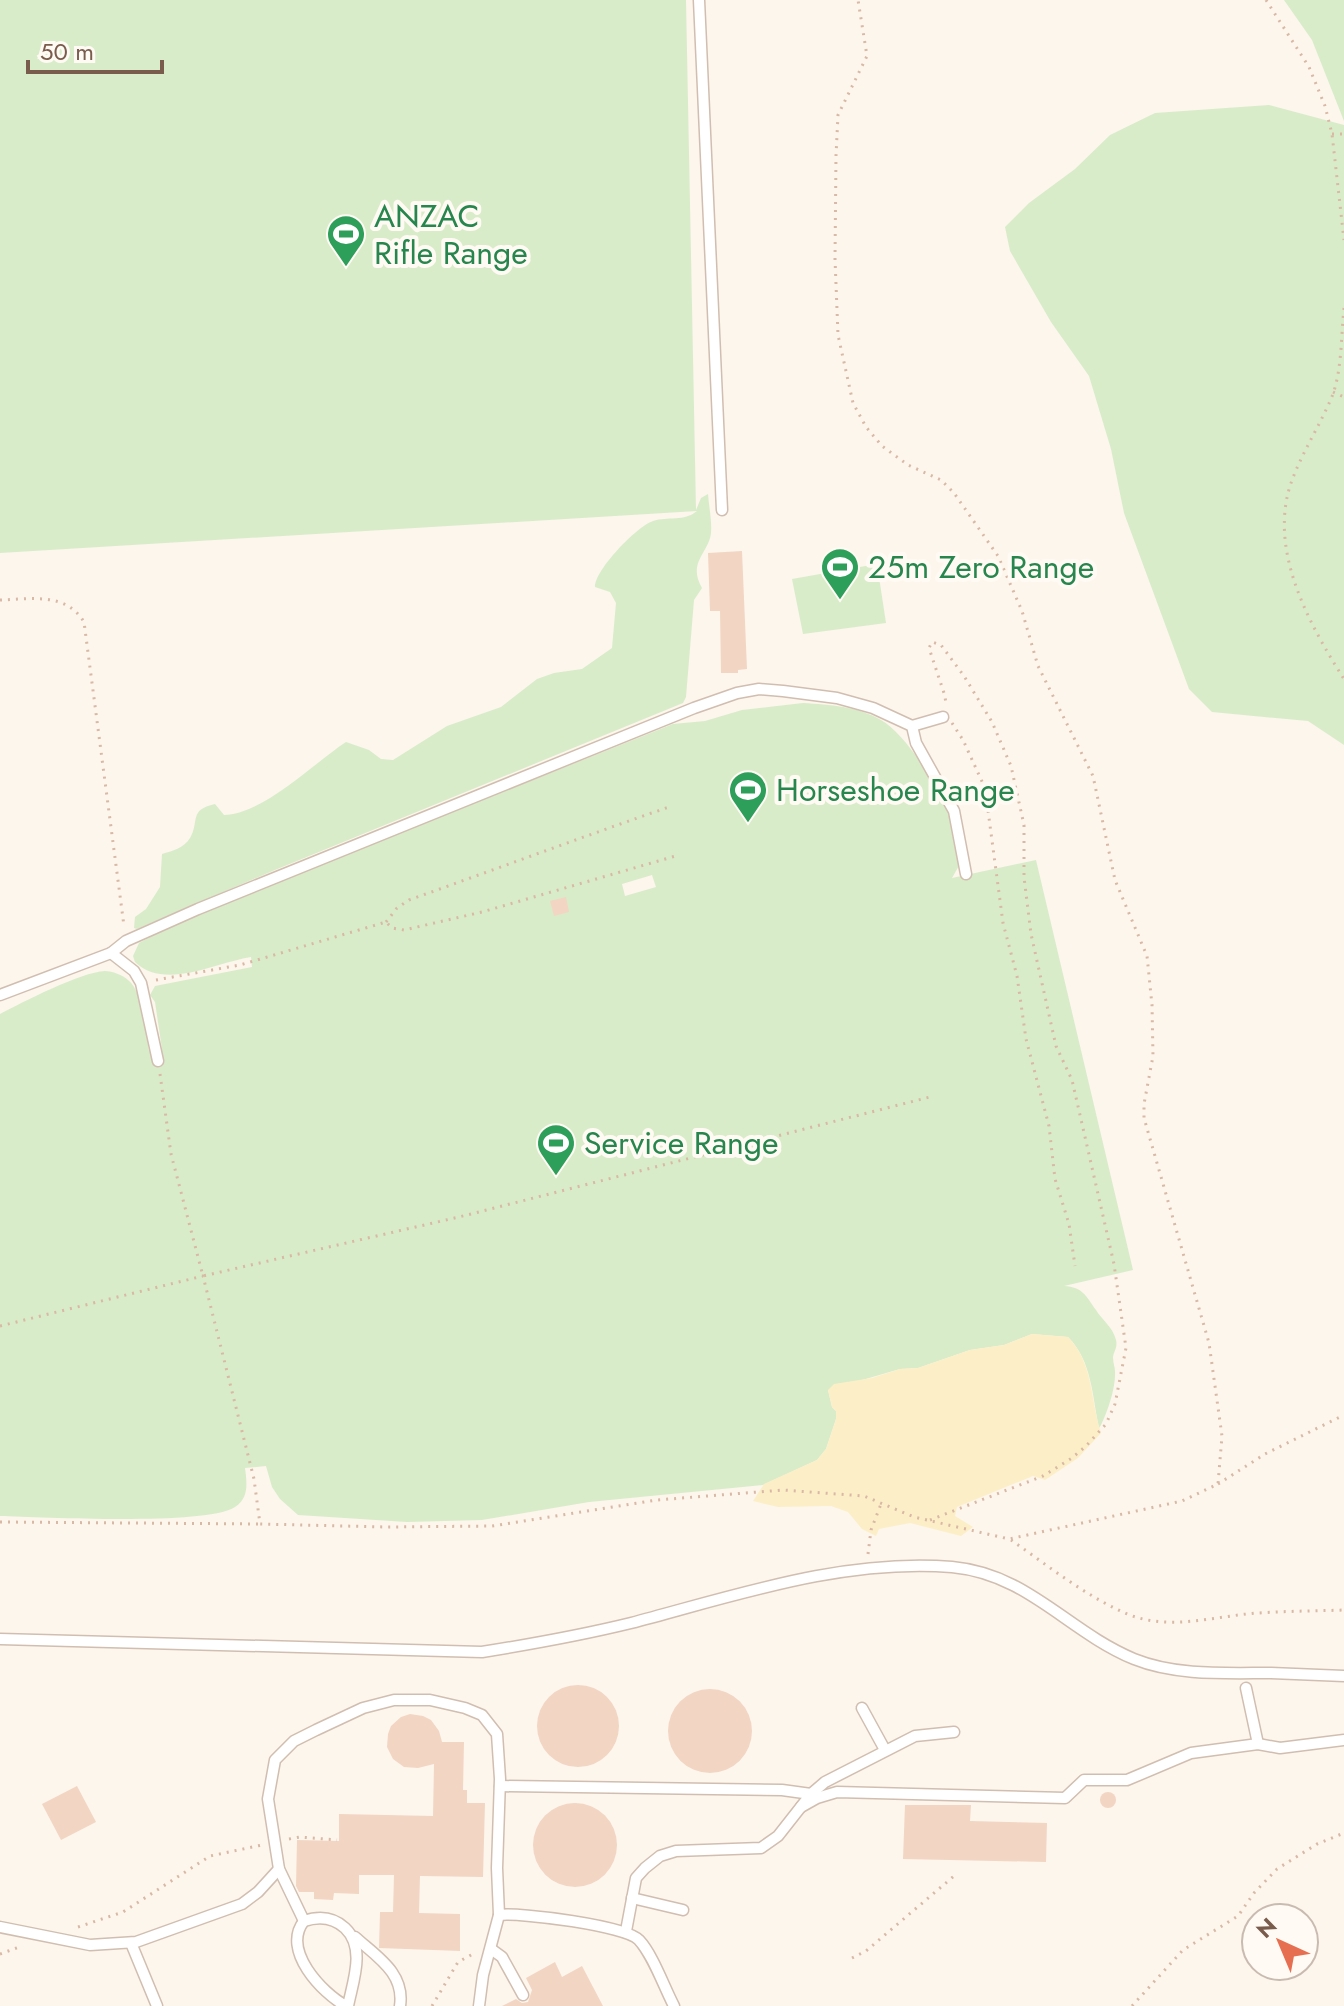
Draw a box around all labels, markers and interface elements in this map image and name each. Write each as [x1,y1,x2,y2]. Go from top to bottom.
scale bar [28,24,162,74]
text: 50 m [40,34,94,69]
place label: ANZAC Rifle Range [374,193,528,276]
sports icon: ANZAC Rifle Range [325,213,367,268]
place label: 25m Zero Range [868,544,1094,590]
sports icon: 25m Zero Range [819,546,861,601]
place label: Horseshoe Range [776,767,1015,813]
sports icon: Horseshoe Range [727,769,769,824]
place label: Service Range [584,1120,779,1166]
sports icon: Service Range [535,1122,577,1177]
north arrow [1240,1902,1320,1982]
text: N [1249,1910,1284,1945]

